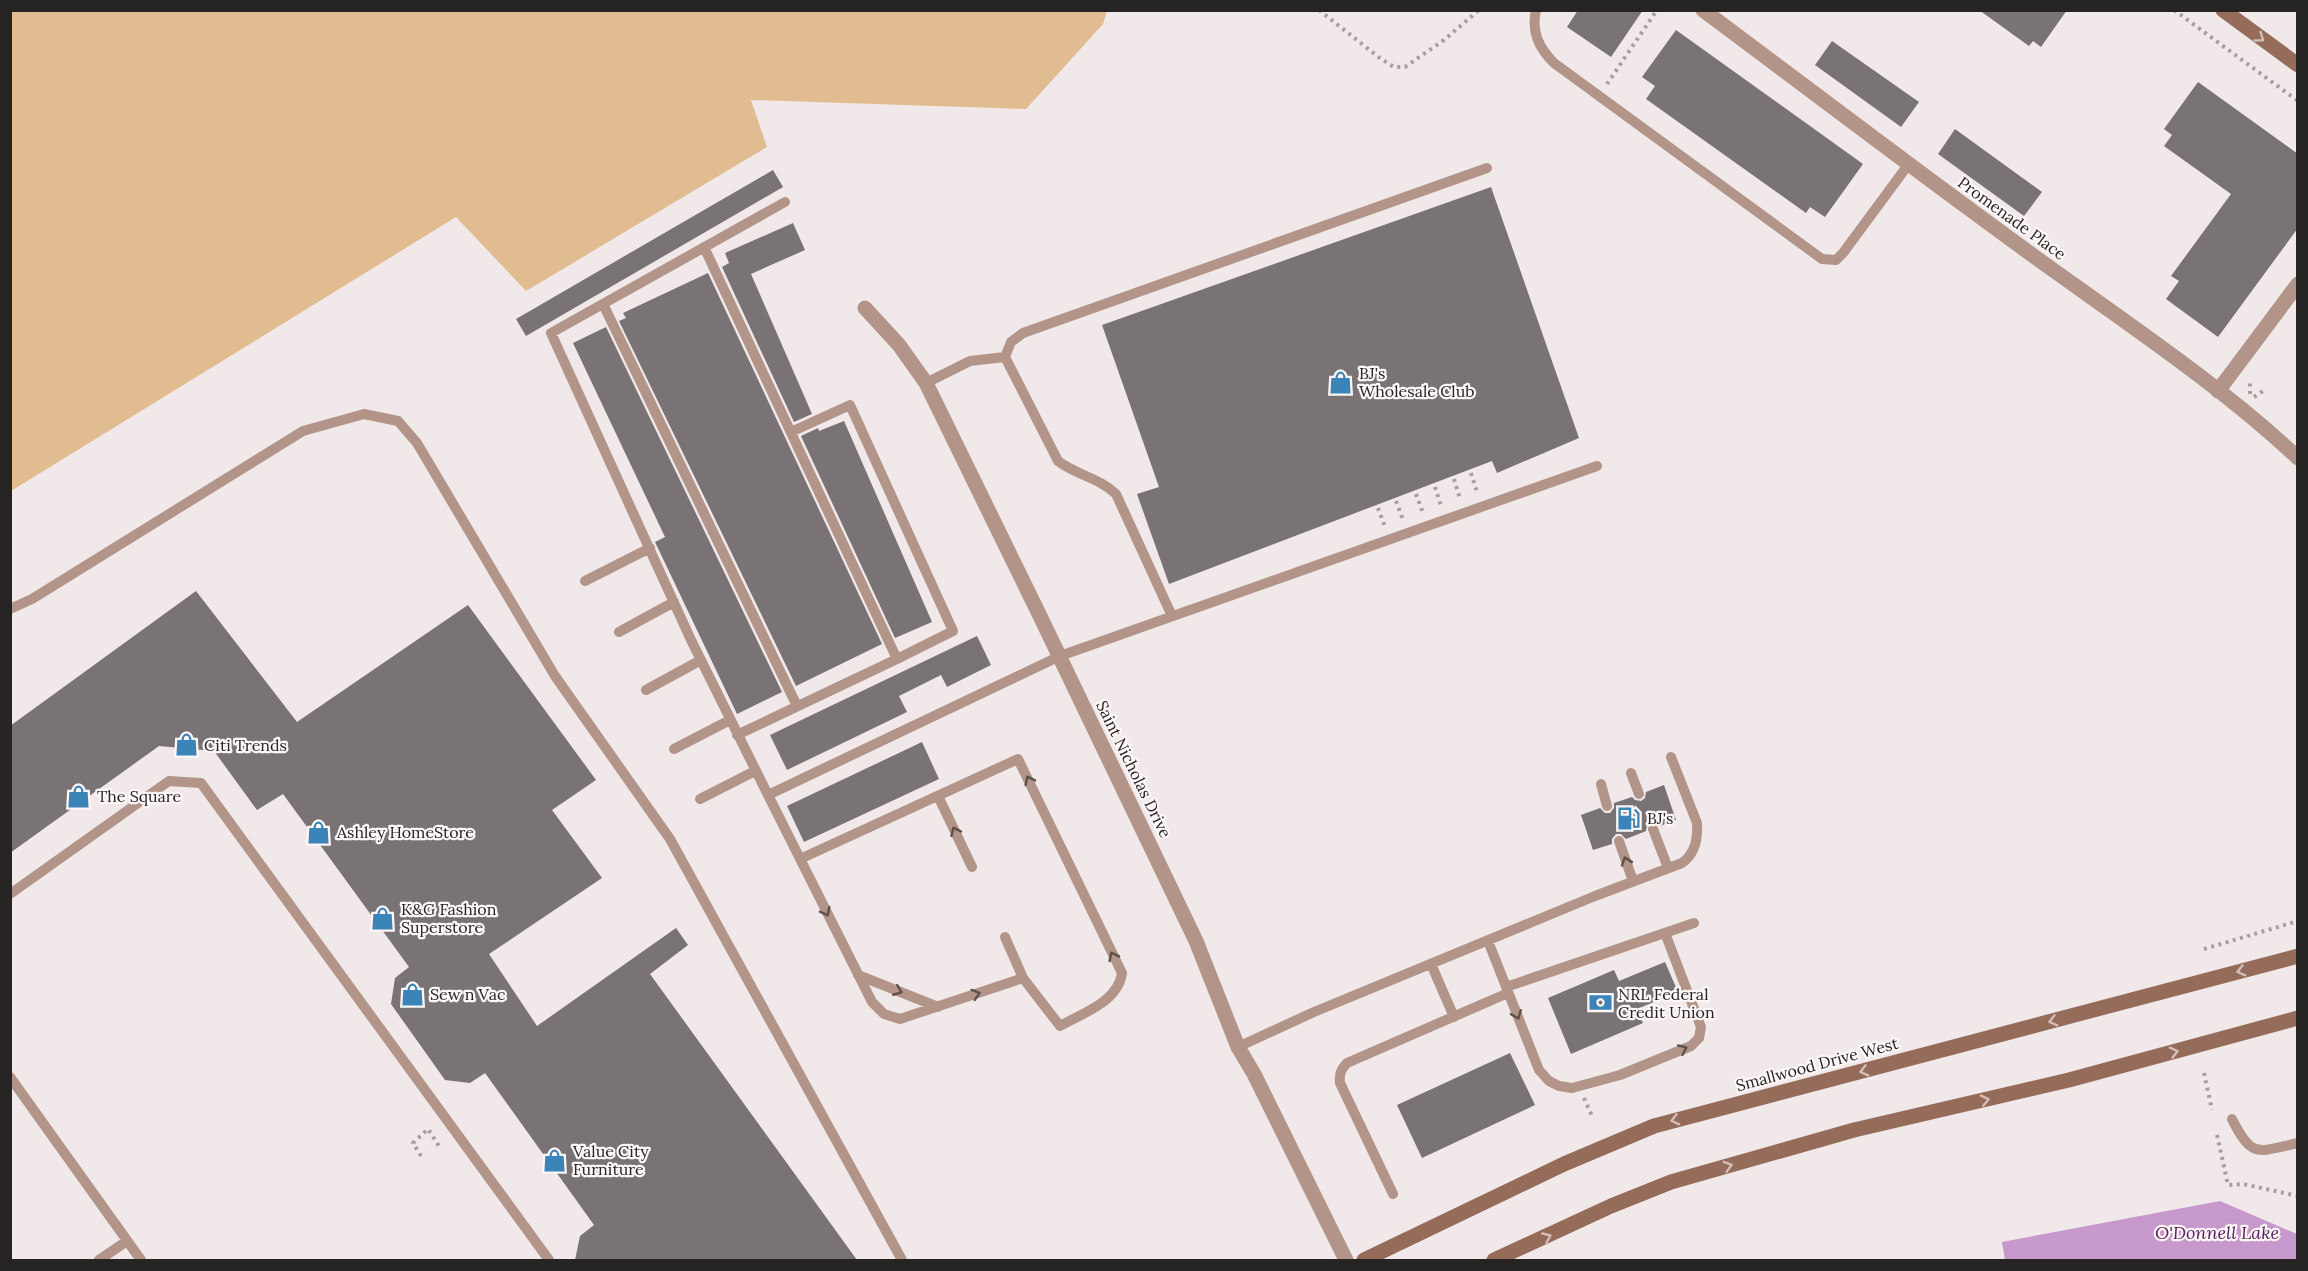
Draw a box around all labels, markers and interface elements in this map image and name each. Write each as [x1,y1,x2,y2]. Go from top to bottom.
one-way arrow [2254,31,2265,42]
street label: Promenade Place [1954,172,2070,264]
place label: BJ's Wholesale Club [1359,363,1475,401]
shop icon: BJ's Wholesale Club [1328,369,1354,395]
street label: Saint Nicholas Drive [1092,697,1176,841]
shop icon: Citi Trends [173,732,199,758]
place label: Citi Trends [204,735,287,755]
one-way arrow [1024,775,1036,786]
shop icon: The Square [66,783,92,809]
place label: The Square [97,786,182,806]
fuel station icon: BJ's [1616,805,1642,831]
place label: BJ's [1647,808,1673,828]
shop icon: Ashley HomeStore [306,819,332,845]
place label: Ashley HomeStore [336,822,474,842]
one-way arrow [950,827,962,838]
one-way arrow [1621,856,1634,867]
place label: K&G Fashion Superstore [401,899,497,937]
shop icon: K&G Fashion Superstore [370,905,396,931]
one-way arrow [819,905,830,916]
one-way arrow [1109,951,1121,962]
one-way arrow [2236,963,2246,976]
shop icon: Sew n Vac [399,981,425,1007]
place label: Sew n Vac [430,984,505,1004]
one-way arrow [892,984,903,996]
place label: NRL Federal Credit Union [1618,984,1715,1022]
one-way arrow [970,988,981,1001]
bank icon: NRL Federal Credit Union [1587,990,1613,1016]
one-way arrow [1510,1009,1522,1020]
one-way arrow [2048,1014,2058,1027]
street label: Smallwood Drive West [1734,1033,1901,1095]
one-way arrow [1676,1045,1687,1057]
one-way arrow [2169,1046,2179,1059]
one-way arrow [1859,1063,1869,1076]
one-way arrow [1980,1094,1990,1107]
one-way arrow [1670,1113,1681,1125]
place label: Value City Furniture [572,1141,649,1179]
shop icon: Value City Furniture [542,1147,568,1173]
one-way arrow [1723,1160,1733,1173]
water label: O'Donnell Lake [2155,1221,2279,1244]
one-way arrow [1541,1232,1552,1244]

